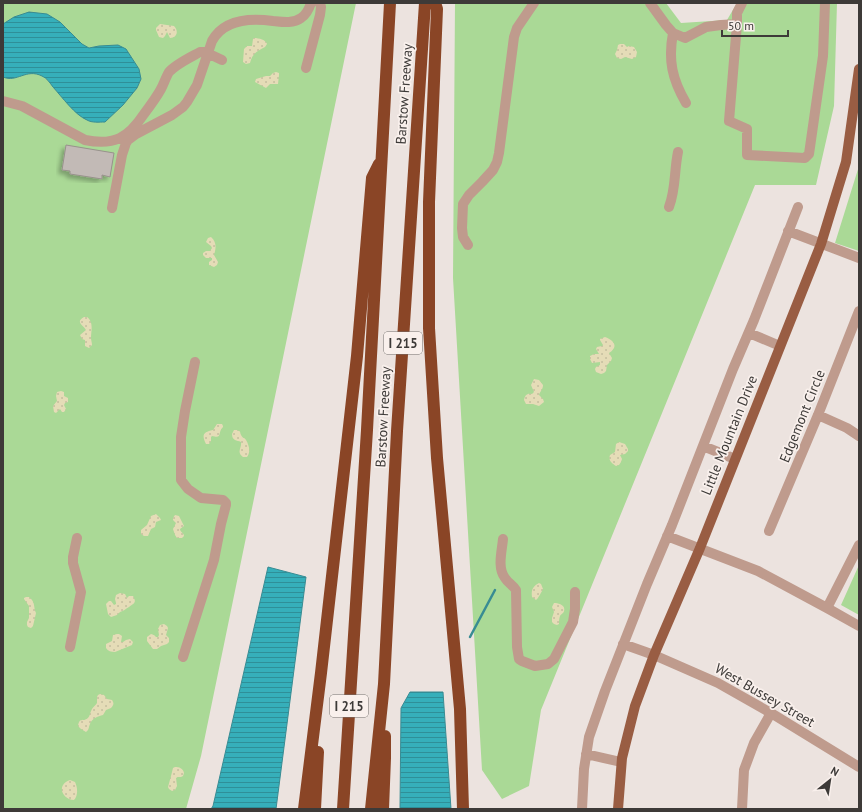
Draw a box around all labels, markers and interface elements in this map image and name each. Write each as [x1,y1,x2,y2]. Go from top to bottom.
scale bar [722,12,788,38]
text: 50 m [728,18,754,33]
street label: Barstow Freeway [391,42,417,145]
road number: I 215 [384,332,422,354]
street label: Barstow Freeway [371,366,395,468]
street label: Edgemont Circle [775,367,829,465]
street label: Little Mountain Drive [697,373,761,497]
street label: West Bussey Street [712,659,818,731]
road number: I 215 [330,695,368,717]
north arrow [810,760,850,800]
text: N [828,763,842,779]

